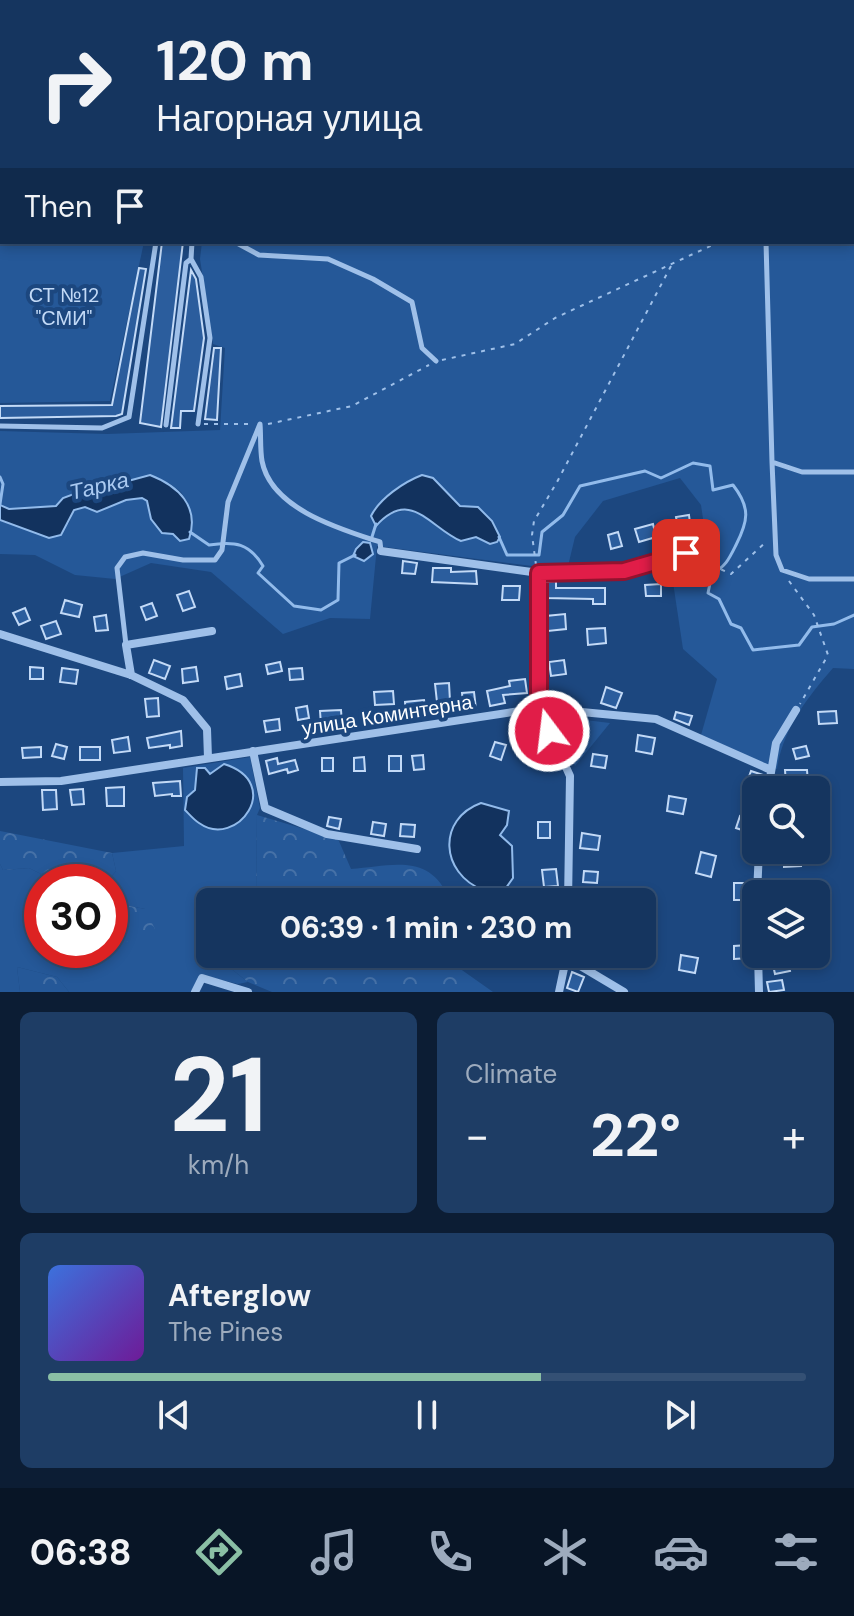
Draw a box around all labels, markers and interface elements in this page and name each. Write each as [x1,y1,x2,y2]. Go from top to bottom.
text: 120 m [156,24,314,97]
icon: right [24,32,128,136]
text: Нагорная улица [156,95,422,142]
icon: arrive [108,184,152,228]
text: Then [24,187,92,226]
park label: СТ №12 "СМИ" [29,282,99,331]
water label: Тарка [66,465,132,507]
pin [652,519,720,587]
icon: arrive [664,531,708,575]
street label: улица Коминтерна [300,689,475,741]
position arrow [507,689,591,773]
map controls [742,776,830,968]
button: search [742,776,830,864]
speed limit sign: 30 [24,864,128,968]
button: layers [742,880,830,968]
text: 06:39 · 1 min · 230 m [280,908,572,947]
text: 21 [170,1028,267,1163]
text: Climate [465,1057,557,1091]
text: 22° [590,1096,681,1175]
text: − [465,1107,489,1165]
text: + [782,1107,806,1165]
text: km/h [188,1148,249,1182]
text: Afterglow [168,1276,311,1315]
text: The Pines [168,1315,283,1349]
icon: previous [152,1393,196,1437]
icon: pause [405,1393,449,1437]
icon: next [658,1393,702,1437]
icon: directions [191,1524,247,1580]
icon: music [306,1524,362,1580]
icon: phone [422,1524,478,1580]
icon: climate [537,1524,593,1580]
icon: car [653,1524,709,1580]
icon: filters [768,1524,824,1580]
text: 06:38 [30,1529,132,1576]

